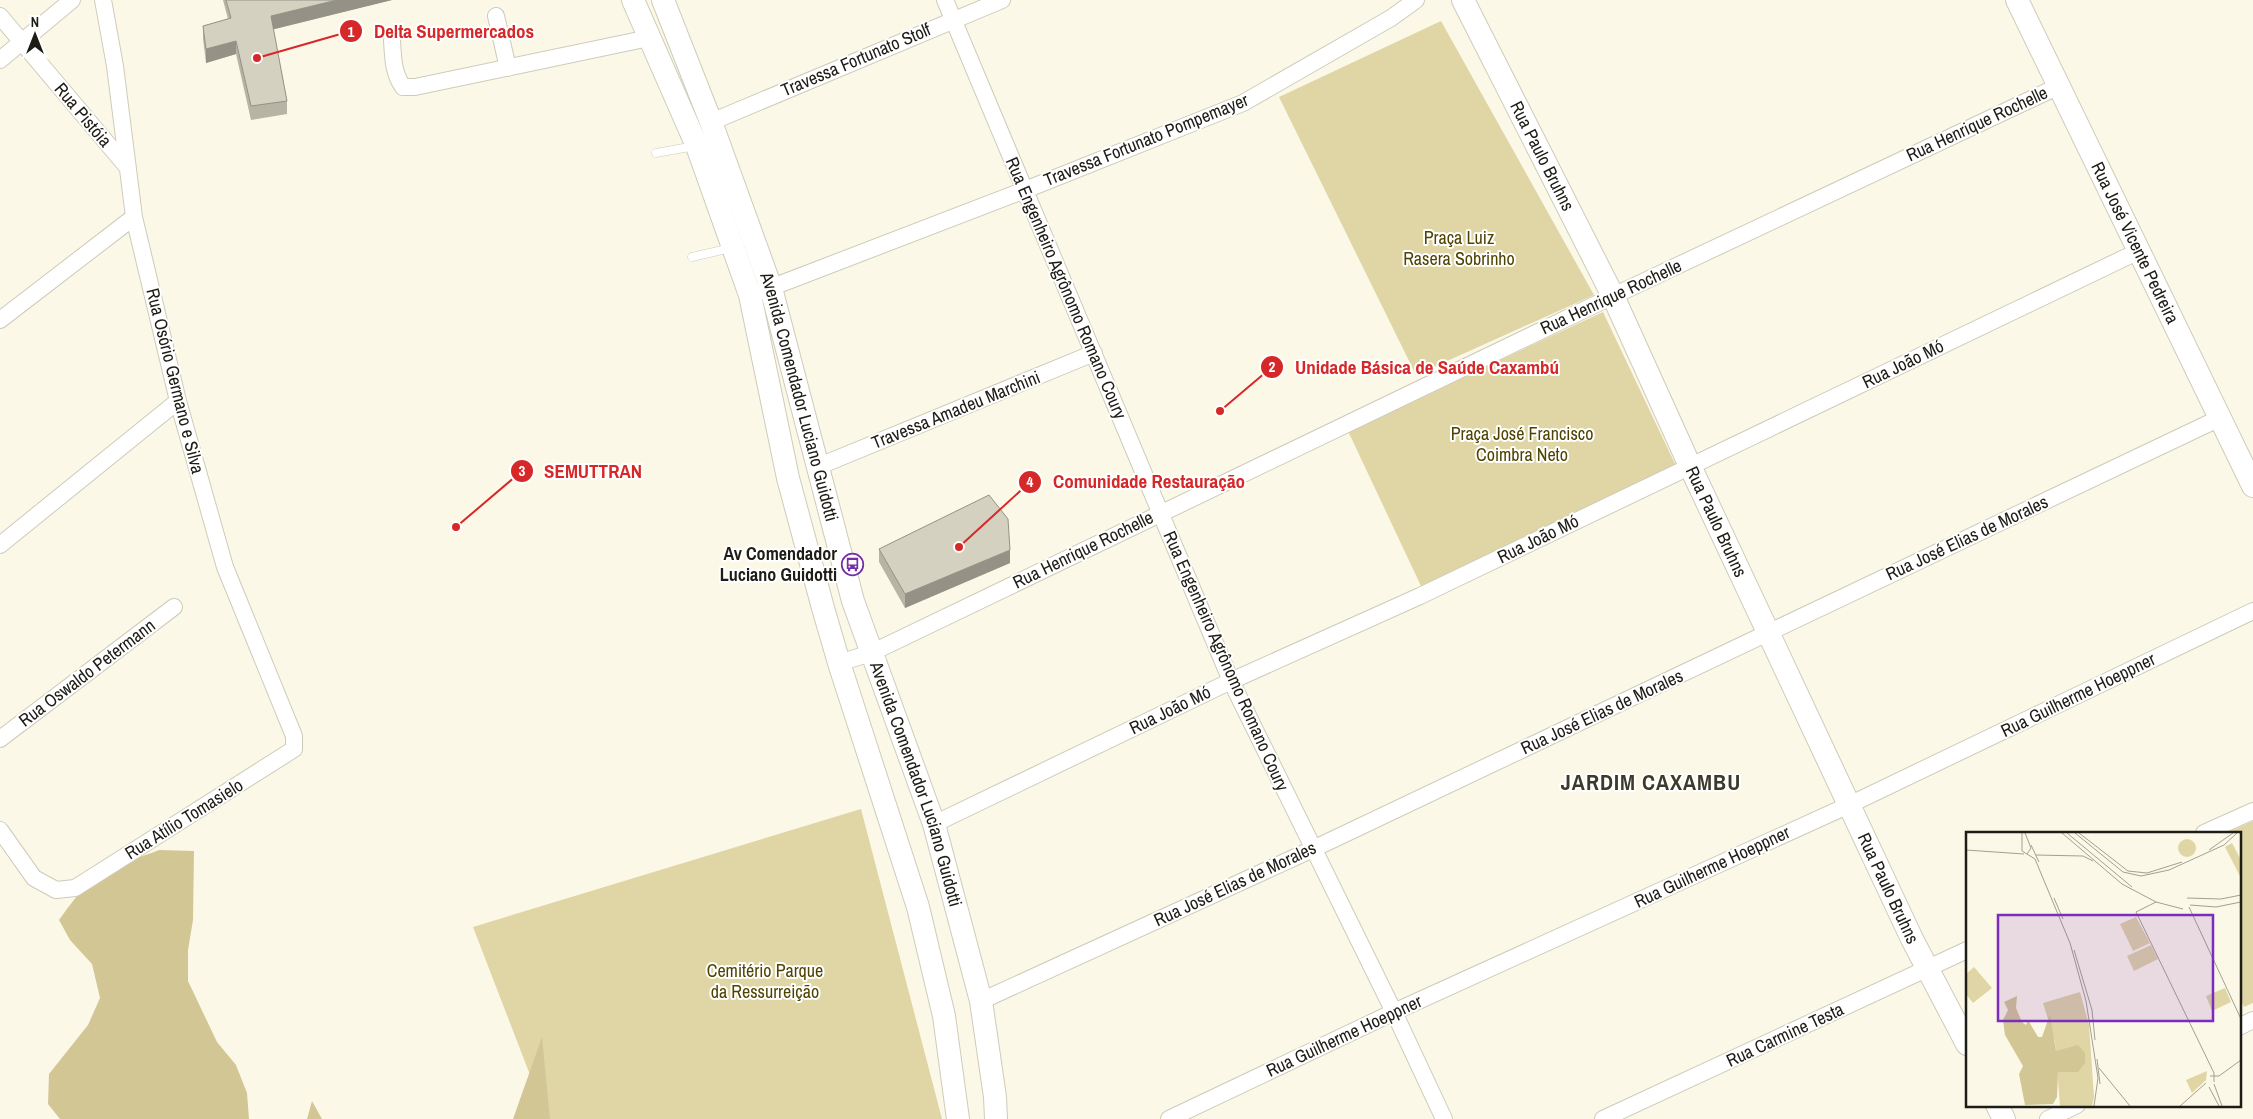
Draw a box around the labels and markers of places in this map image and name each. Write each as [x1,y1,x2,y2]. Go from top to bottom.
callout: Delta Supermercados [339,14,544,48]
callout: Unidade Básica de Saúde Caxambú [1260,350,1569,384]
callout: SEMUTTRAN [509,454,652,488]
callout: Comunidade Restauração [1018,465,1255,499]
place label: Av Comendador Luciano Guidotti [720,541,837,587]
bus stop icon: Av Comendador Luciano Guidotti [841,552,865,576]

